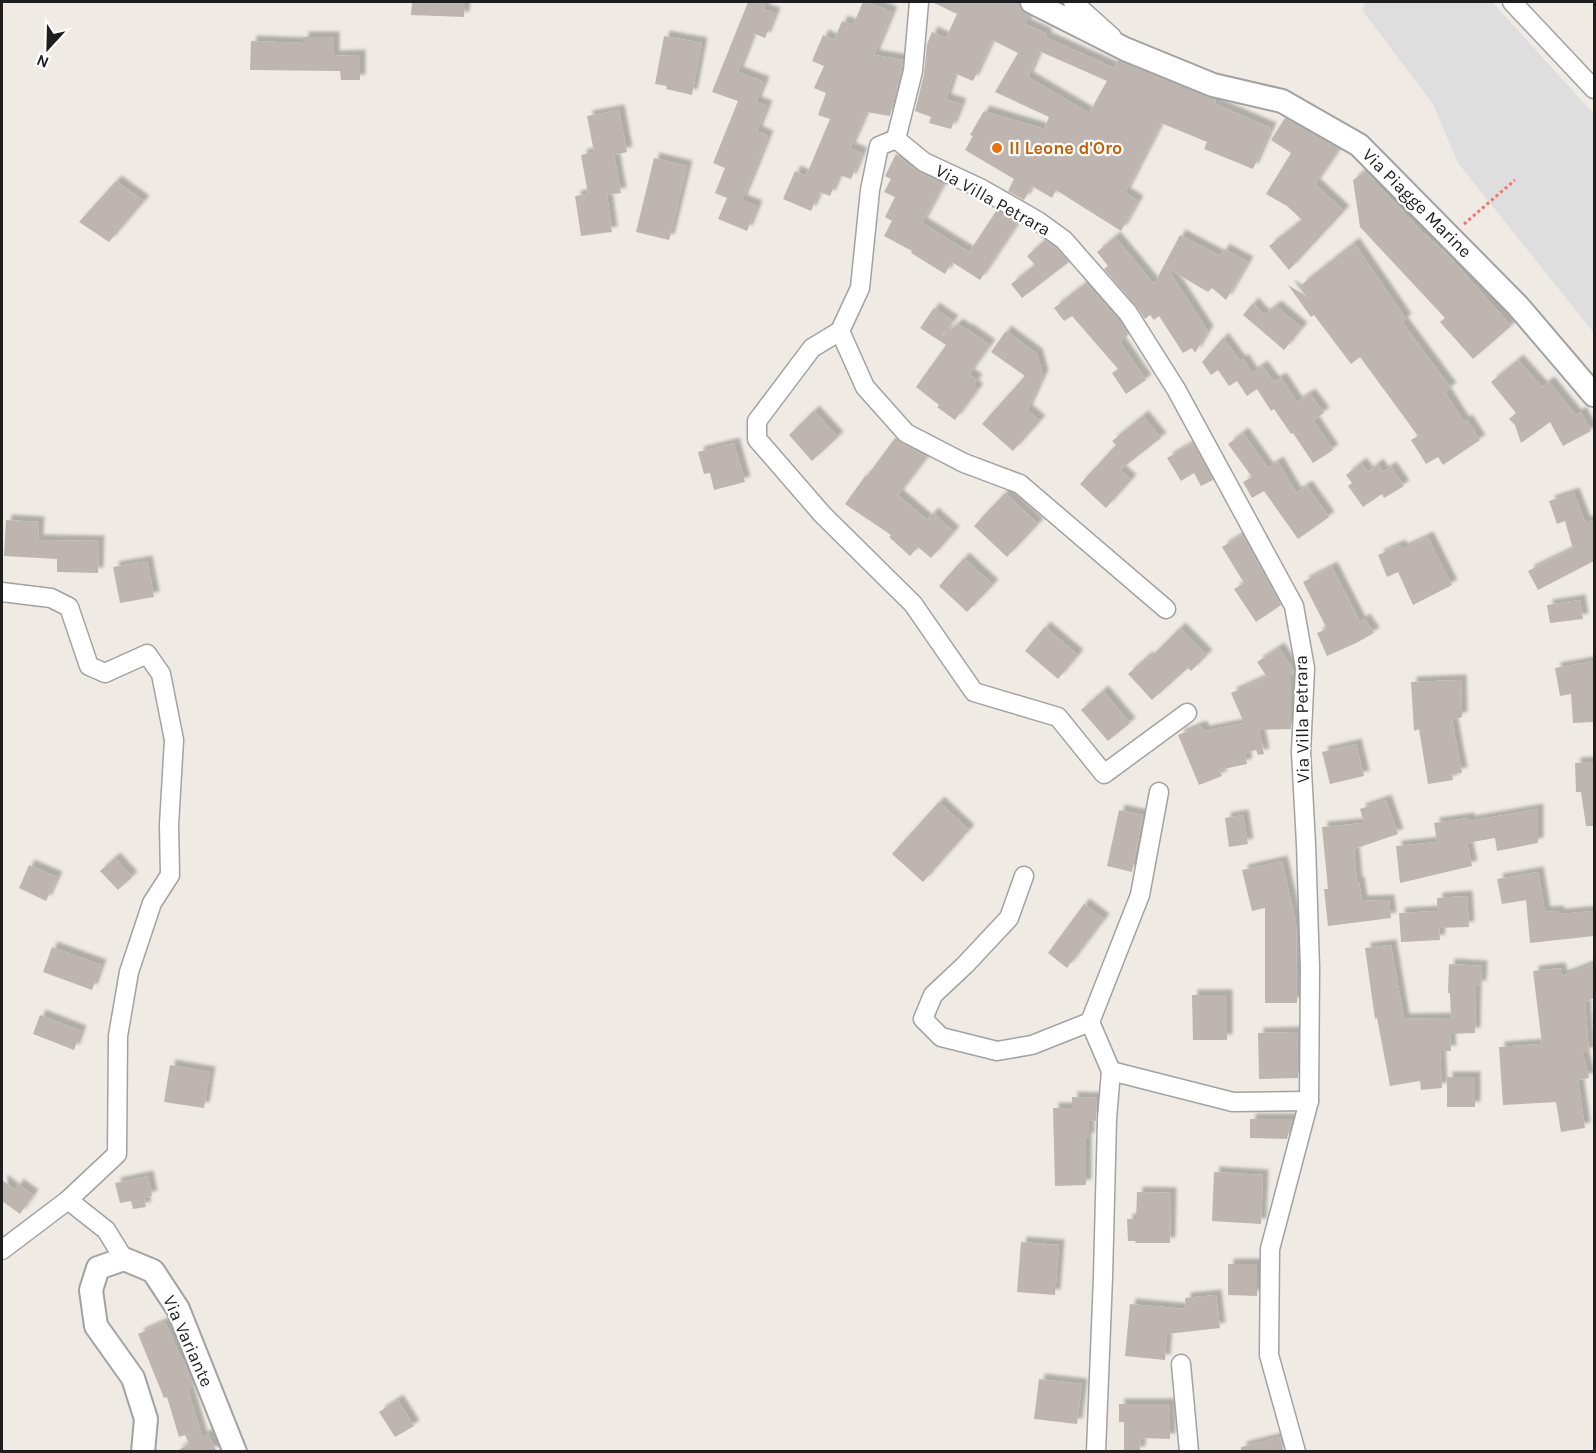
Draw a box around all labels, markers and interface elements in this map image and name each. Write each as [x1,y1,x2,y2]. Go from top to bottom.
north arrow [18,18,78,78]
text: N [34,50,51,72]
place label: Il Leone d'Oro [1009,137,1122,159]
marker: Il Leone d'Oro [990,141,1004,155]
street label: Via Piagge Marine [1358,144,1476,262]
street label: Via Villa Petrara [932,159,1054,241]
street label: Via Villa Petrara [1290,655,1314,783]
street label: Via Variante [158,1292,218,1390]

